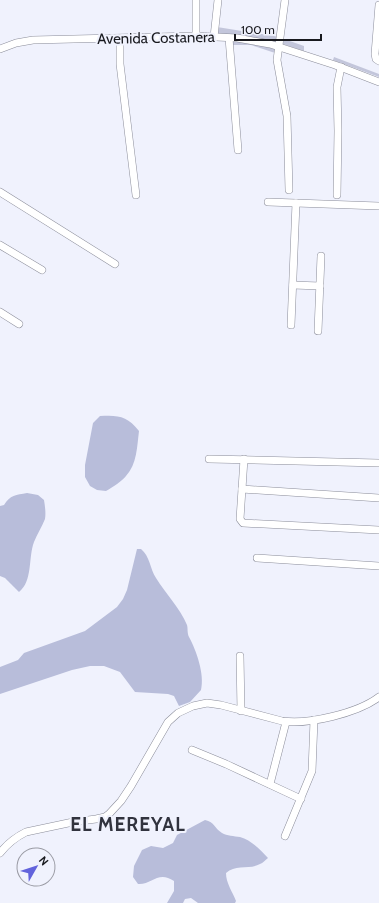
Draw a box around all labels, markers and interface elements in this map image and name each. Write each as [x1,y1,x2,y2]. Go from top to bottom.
scale bar [235,16,321,42]
text: 100 m [241,22,275,37]
street label: Avenida Costanera [97,28,216,48]
district label: EL MEREYAL [70,813,186,836]
north arrow [16,847,56,887]
text: N [36,853,52,868]

